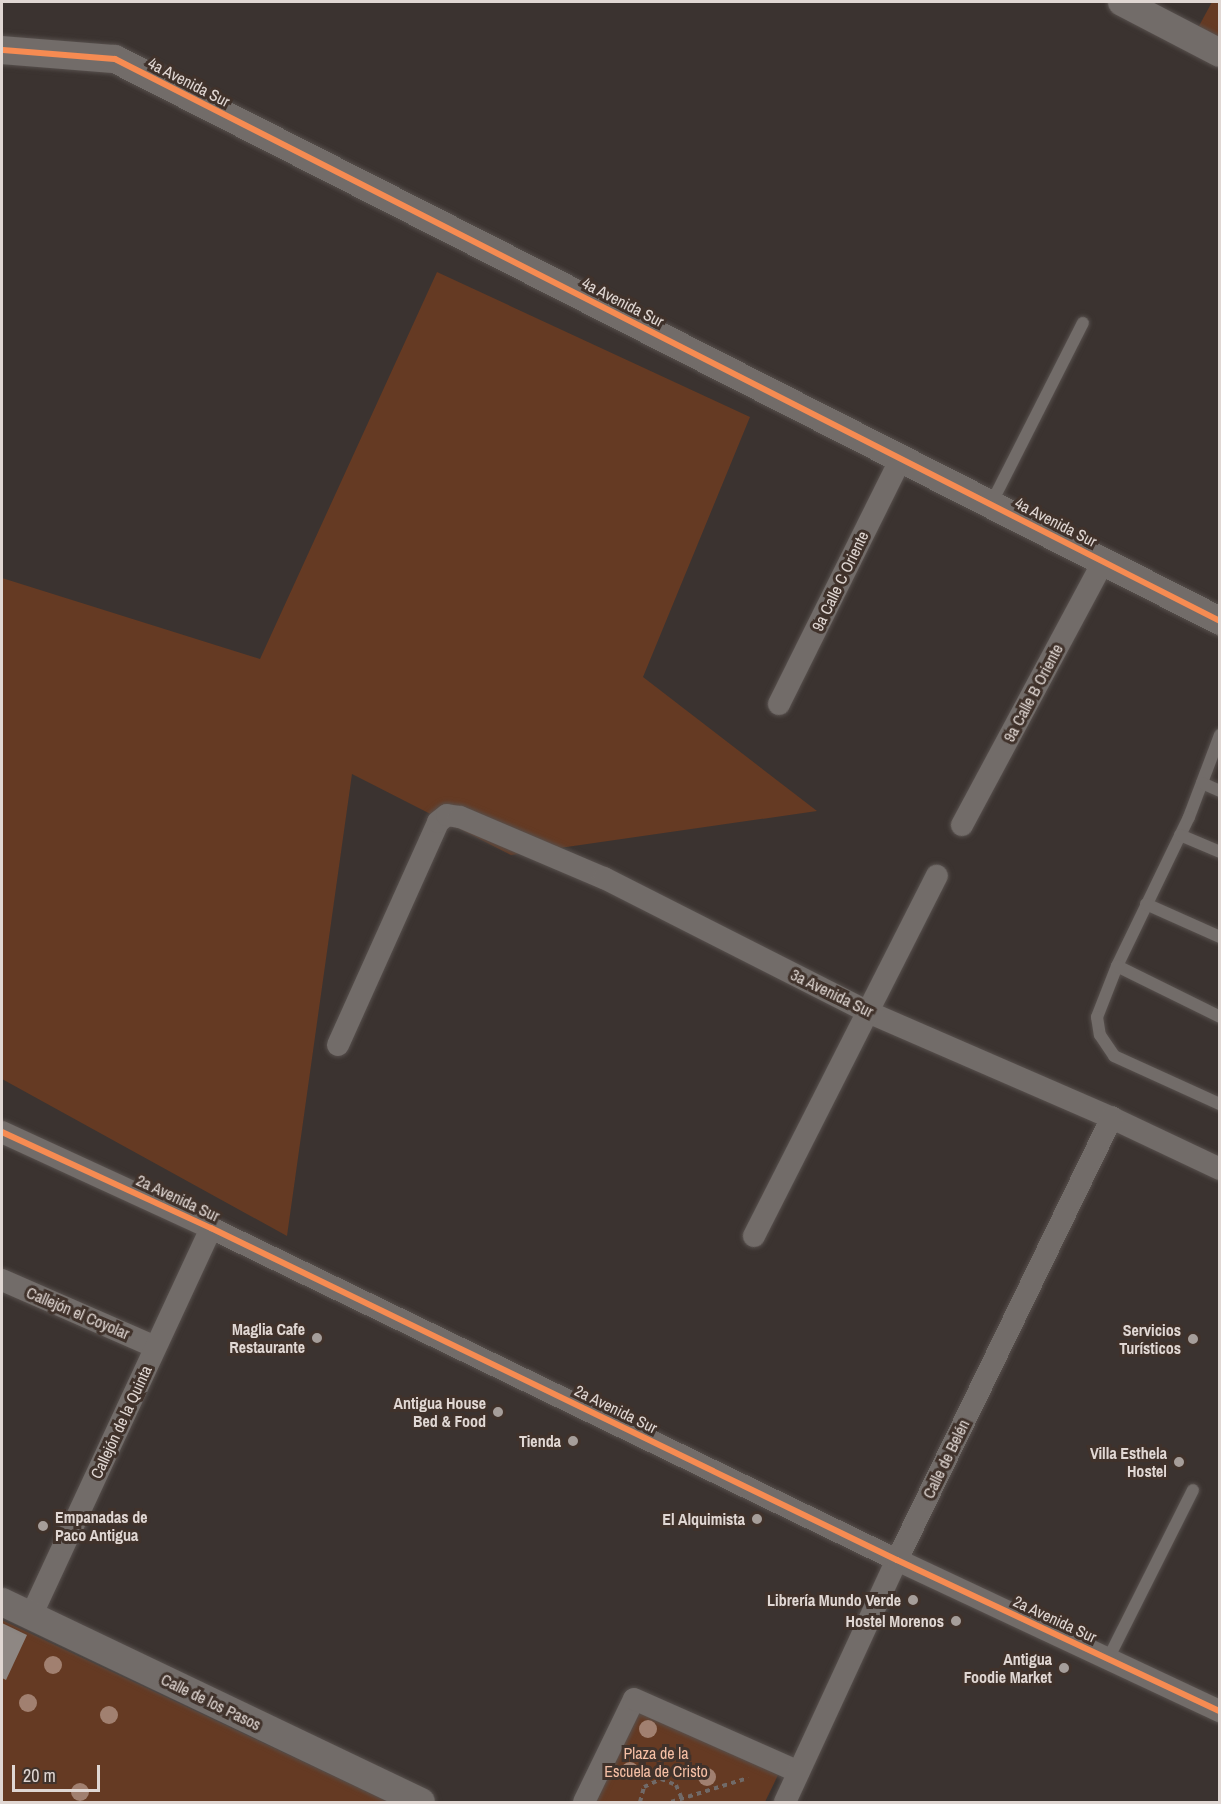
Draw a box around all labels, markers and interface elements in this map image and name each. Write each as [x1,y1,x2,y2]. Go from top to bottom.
street label: 4a Avenida Sur [144,53,234,111]
street label: 4a Avenida Sur [578,273,668,331]
street label: 4a Avenida Sur [1011,493,1101,551]
street label: 9a Calle C Oriente [808,528,872,634]
street label: 9a Calle B Oriente [999,641,1067,745]
street label: 3a Avenida Sur [787,965,877,1021]
street label: 2a Avenida Sur [133,1170,223,1226]
street label: Callejón el Coyolar [24,1283,132,1343]
place label: Maglia Cafe Restaurante [229,1319,305,1357]
place label: Servicios Turísticos [1119,1320,1181,1358]
marker: Maglia Cafe Restaurante [310,1331,324,1345]
marker: Servicios Turísticos [1186,1332,1200,1346]
street label: Callejón de la Quinta [86,1362,156,1482]
street label: 2a Avenida Sur [571,1381,661,1437]
place label: Antigua House Bed & Food [393,1393,486,1431]
marker: Antigua House Bed & Food [491,1405,505,1419]
street label: Calle de Belén [919,1416,973,1502]
place label: Tienda [519,1431,561,1451]
marker: Tienda [566,1434,580,1448]
place label: Villa Esthela Hostel [1090,1443,1167,1481]
marker: Villa Esthela Hostel [1172,1455,1186,1469]
place label: Empanadas de Paco Antigua [55,1507,148,1545]
place label: El Alquimista [662,1509,745,1529]
marker: El Alquimista [750,1512,764,1526]
marker: Empanadas de Paco Antigua [36,1519,50,1533]
place label: Librería Mundo Verde [767,1590,901,1610]
street label: 2a Avenida Sur [1010,1591,1100,1647]
marker: Librería Mundo Verde [906,1593,920,1607]
place label: Hostel Morenos [846,1611,944,1631]
marker: Hostel Morenos [949,1614,963,1628]
place label: Antigua Foodie Market [964,1649,1052,1687]
marker: Antigua Foodie Market [1057,1661,1071,1675]
street label: Calle de los Pasos [158,1670,264,1734]
park label: Plaza de la Escuela de Cristo [604,1743,708,1781]
scale bar [15,1753,104,1791]
text: 20 m [23,1763,56,1788]

